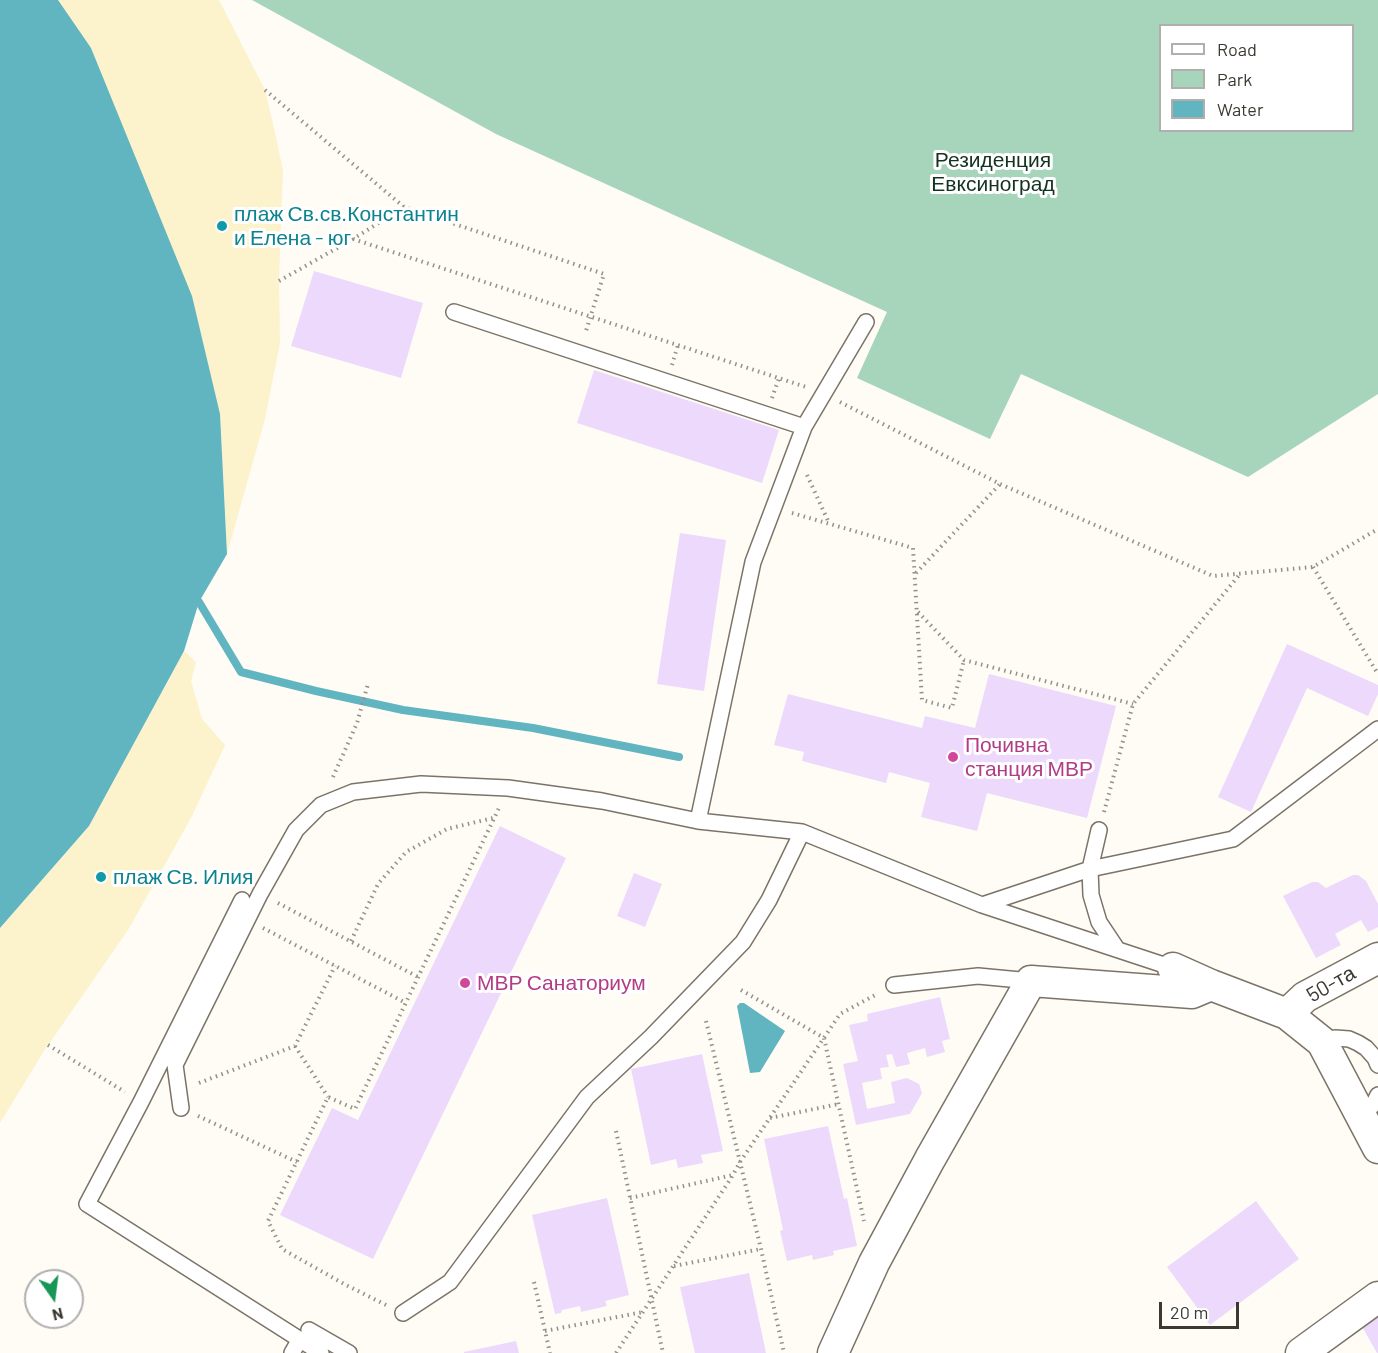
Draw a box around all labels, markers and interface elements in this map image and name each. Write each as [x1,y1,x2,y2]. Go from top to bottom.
legend [1159,24,1354,132]
text: Road [1217,38,1257,60]
text: Park [1217,68,1252,90]
text: Water [1217,98,1264,120]
park label: Резиденция Евксиноград [931,147,1055,197]
place label: плаж Св.св.Константин и Елена - юг [234,201,459,251]
marker: плаж Св.св.Константин и Елена - юг [215,219,229,233]
place label: Почивна станция МВР [965,732,1093,782]
marker: Почивна станция МВР [946,750,960,764]
place label: плаж Св. Илия [113,864,253,890]
marker: плаж Св. Илия [94,870,108,884]
street label: 50-та [1302,960,1360,1008]
place label: МВР Санаториум [477,970,646,996]
marker: МВР Санаториум [458,976,472,990]
north arrow [24,1269,84,1329]
scale bar [1162,1290,1242,1328]
text: 20 m [1170,1301,1208,1323]
text: N [51,1305,65,1326]

